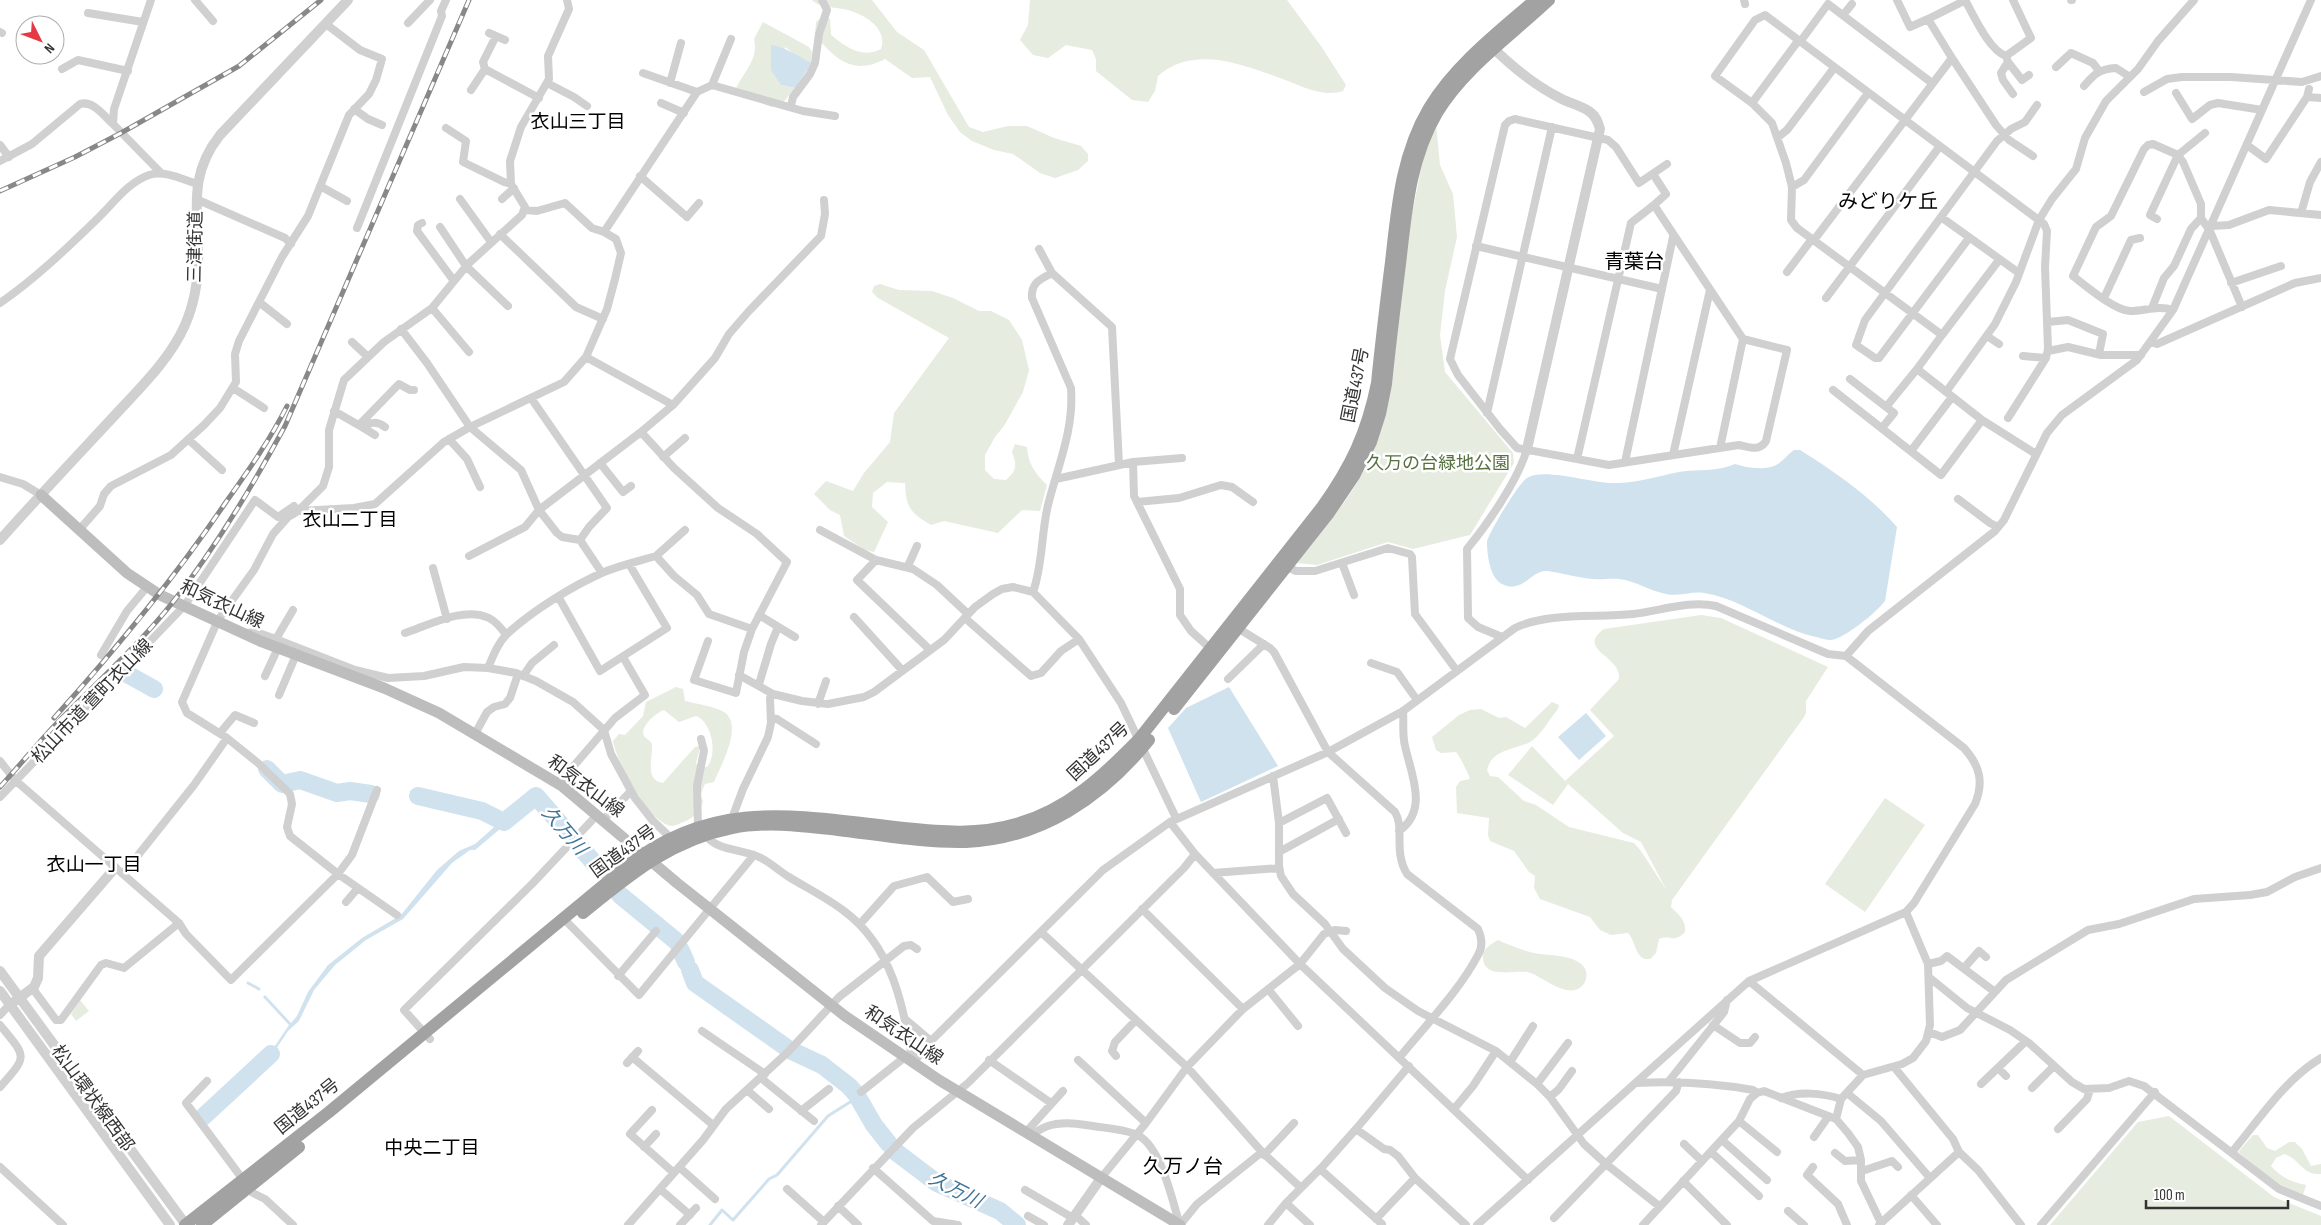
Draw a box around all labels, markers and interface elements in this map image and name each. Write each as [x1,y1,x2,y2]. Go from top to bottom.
north arrow [15,15,65,65]
text: N [40,40,58,57]
district label: 衣山三丁目 [530,111,626,134]
district label: みどりケ丘 [1838,190,1938,214]
street label: 三津街道 [184,211,207,283]
district label: 青葉台 [1604,250,1664,274]
street label: 国道437号 [1338,346,1373,425]
park label: 久万の台緑地公園 [1366,453,1510,474]
district label: 衣山二丁目 [302,509,398,532]
street label: 和気衣山線 [177,576,267,633]
street label: 松山市道 萱町衣山線 [28,635,157,768]
street label: 国道437号 [1063,718,1133,785]
street label: 和気衣山線 [543,751,628,822]
water label: 久万川 [536,802,593,862]
street label: 国道437号 [586,820,660,882]
district label: 衣山一丁目 [46,854,142,877]
street label: 和気衣山線 [861,1002,947,1069]
street label: 松山環状線西部 [47,1041,138,1155]
street label: 国道437号 [271,1074,344,1139]
district label: 中央二丁目 [384,1137,480,1160]
district label: 久万ノ台 [1143,1155,1223,1179]
water label: 久万川 [925,1167,988,1214]
scale bar [2146,1178,2288,1210]
text: 100 m [2154,1186,2185,1205]

